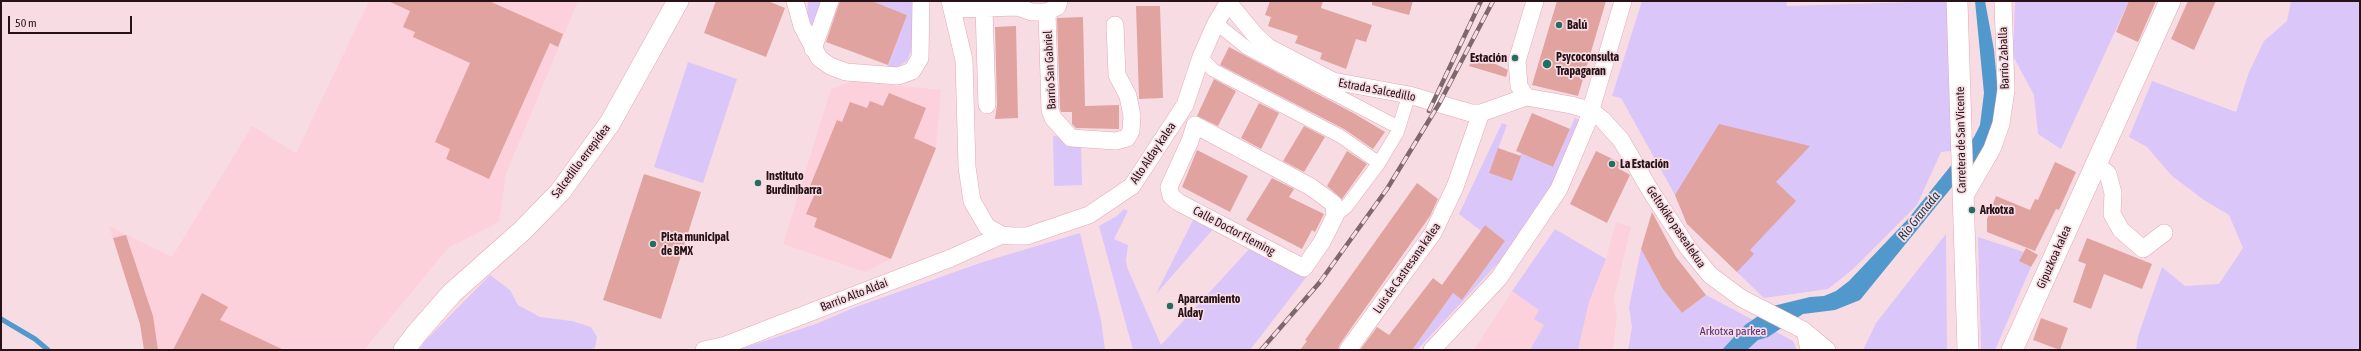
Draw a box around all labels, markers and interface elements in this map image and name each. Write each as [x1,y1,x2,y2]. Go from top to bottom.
scale bar [10,8,134,34]
text: 50 m [15,16,37,30]
place label: Balú [1567,18,1587,32]
marker: Balú [1554,20,1564,30]
street label: Barrio Zaballa [1996,26,2012,90]
street label: Barrio San Gabriel [1041,30,1059,110]
place label: Psycoconsulta Trapagaran [1556,50,1619,78]
place label: Estación [1470,51,1507,65]
marker: Estación [1510,53,1520,63]
marker: Psycoconsulta Trapagaran [1541,58,1553,70]
street label: Estrada Salcedillo [1337,75,1417,105]
street label: Carretera de San Vicente [1953,86,1969,194]
street label: Alto Alday kalea [1127,119,1179,187]
street label: Salcedillo errepidea [549,121,613,201]
place label: La Estación [1620,157,1669,171]
marker: La Estación [1607,159,1617,169]
place label: Instituto Burdinibarra [766,169,822,197]
marker: Instituto Burdinibarra [753,178,763,188]
street label: Geltokiko pasealekua [1643,183,1709,271]
water label: Río Granada [1895,188,1943,244]
street label: Calle Doctor Fleming [1190,203,1278,259]
place label: Arkotxa [1980,203,2014,217]
marker: Arkotxa [1967,205,1977,215]
street label: Luis de Castresana kalea [1370,220,1444,316]
street label: Gipuzkoa kalea [2034,223,2074,291]
place label: Pista municipal de BMX [661,230,729,258]
marker: Pista municipal de BMX [648,239,658,249]
street label: Barrio Alto Aldai [818,276,890,314]
place label: Aparcamiento Alday [1178,292,1240,320]
marker: Aparcamiento Alday [1165,301,1175,311]
park label: Arkotxa parkea [1700,324,1766,338]

